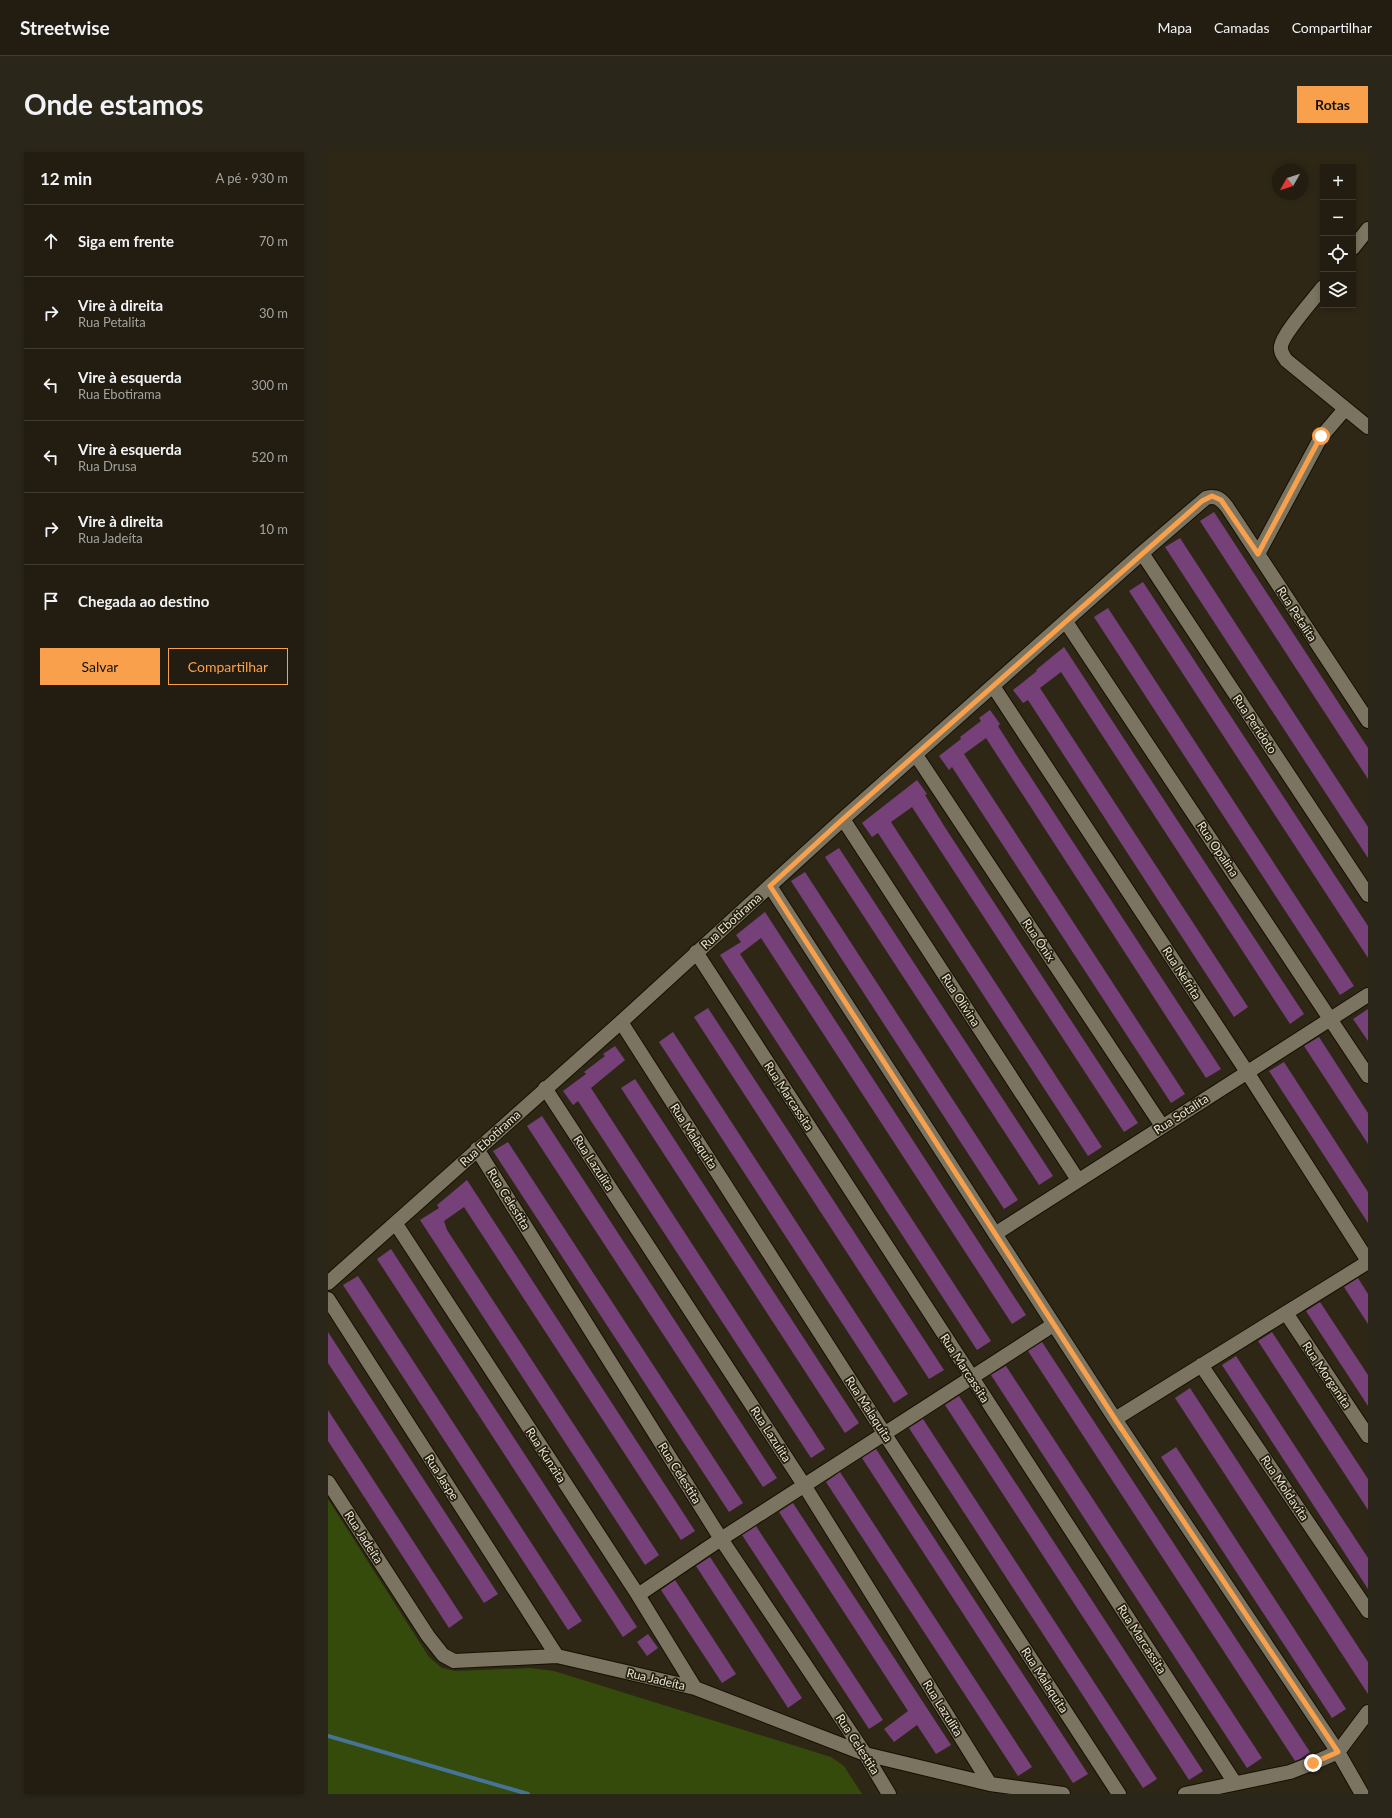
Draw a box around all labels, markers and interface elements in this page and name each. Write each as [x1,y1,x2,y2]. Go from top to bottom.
text: Streetwise [20,16,110,39]
text: Mapa [1157,19,1192,36]
text: Camadas [1214,19,1270,36]
text: Compartilhar [1292,19,1372,36]
button: Rotas [1297,86,1368,123]
text: Onde estamos [24,87,204,121]
north arrow [1272,164,1308,200]
map controls [1320,164,1356,308]
button: + [1320,164,1356,200]
text: 12 min [40,168,92,189]
text: A pé · 930 m [215,170,288,186]
button: − [1320,200,1356,236]
icon: ahead [40,230,62,252]
text: Siga em frente [78,232,174,250]
text: 70 m [259,233,288,249]
button: locate [1320,236,1356,272]
button: layers [1320,272,1356,308]
text: Vire à direita [78,296,163,314]
icon: right [40,302,62,324]
text: 30 m [259,305,288,321]
text: Rua Petalita [78,314,146,330]
text: Vire à esquerda [78,368,182,386]
icon: left [40,374,62,396]
text: 300 m [251,377,288,393]
text: Rua Ebotirama [78,386,161,402]
route start [1312,427,1330,445]
text: Vire à esquerda [78,440,182,458]
icon: left [40,446,62,468]
text: 520 m [251,449,288,465]
text: Rua Drusa [78,458,137,474]
text: Vire à direita [78,512,163,530]
icon: right [40,518,62,540]
text: 10 m [259,521,288,537]
text: Rua Jadeíta [78,530,143,546]
street label: Rua Petalita [1274,584,1320,644]
icon: arrive [40,590,62,612]
text: Chegada ao destino [78,592,209,610]
button: Salvar [40,648,160,685]
button: Compartilhar [168,648,288,685]
street label: Rua Peridoto [1230,692,1280,757]
street label: Rua Opalina [1194,818,1242,880]
street label: Rua Ebotirama [697,890,765,952]
street label: Rua Ônix [1019,916,1059,964]
street label: Rua Nefrita [1159,944,1205,1002]
street label: Rua Olivina [938,971,984,1029]
street label: Rua Marcassita [761,1059,817,1133]
street label: Rua Sotalita [1151,1091,1211,1137]
street label: Rua Malaquita [667,1100,721,1172]
street label: Rua Ebotirama [456,1107,524,1169]
street label: Rua Lazulita [570,1132,618,1194]
street label: Rua Celestita [484,1166,534,1232]
street label: Rua Marcassita [937,1331,993,1405]
street label: Rua Morganita [1299,1339,1355,1411]
street label: Rua Malaquita [842,1373,896,1445]
street label: Rua Lazulita [747,1403,795,1465]
street label: Rua Kunzita [523,1425,569,1485]
street label: Rua Celestita [655,1440,705,1506]
street label: Rua Jaspe [422,1451,462,1503]
street label: Rua Moldavita [1258,1453,1312,1524]
street label: Rua Jadeíta [341,1508,387,1566]
street label: Rua Marcassita [1114,1602,1170,1676]
street label: Rua Malaquita [1018,1644,1072,1716]
street label: Rua Jadeíta [625,1665,687,1693]
street label: Rua Lazulita [920,1677,966,1739]
street label: Rua Celestita [833,1711,883,1777]
route end [1304,1754,1322,1772]

